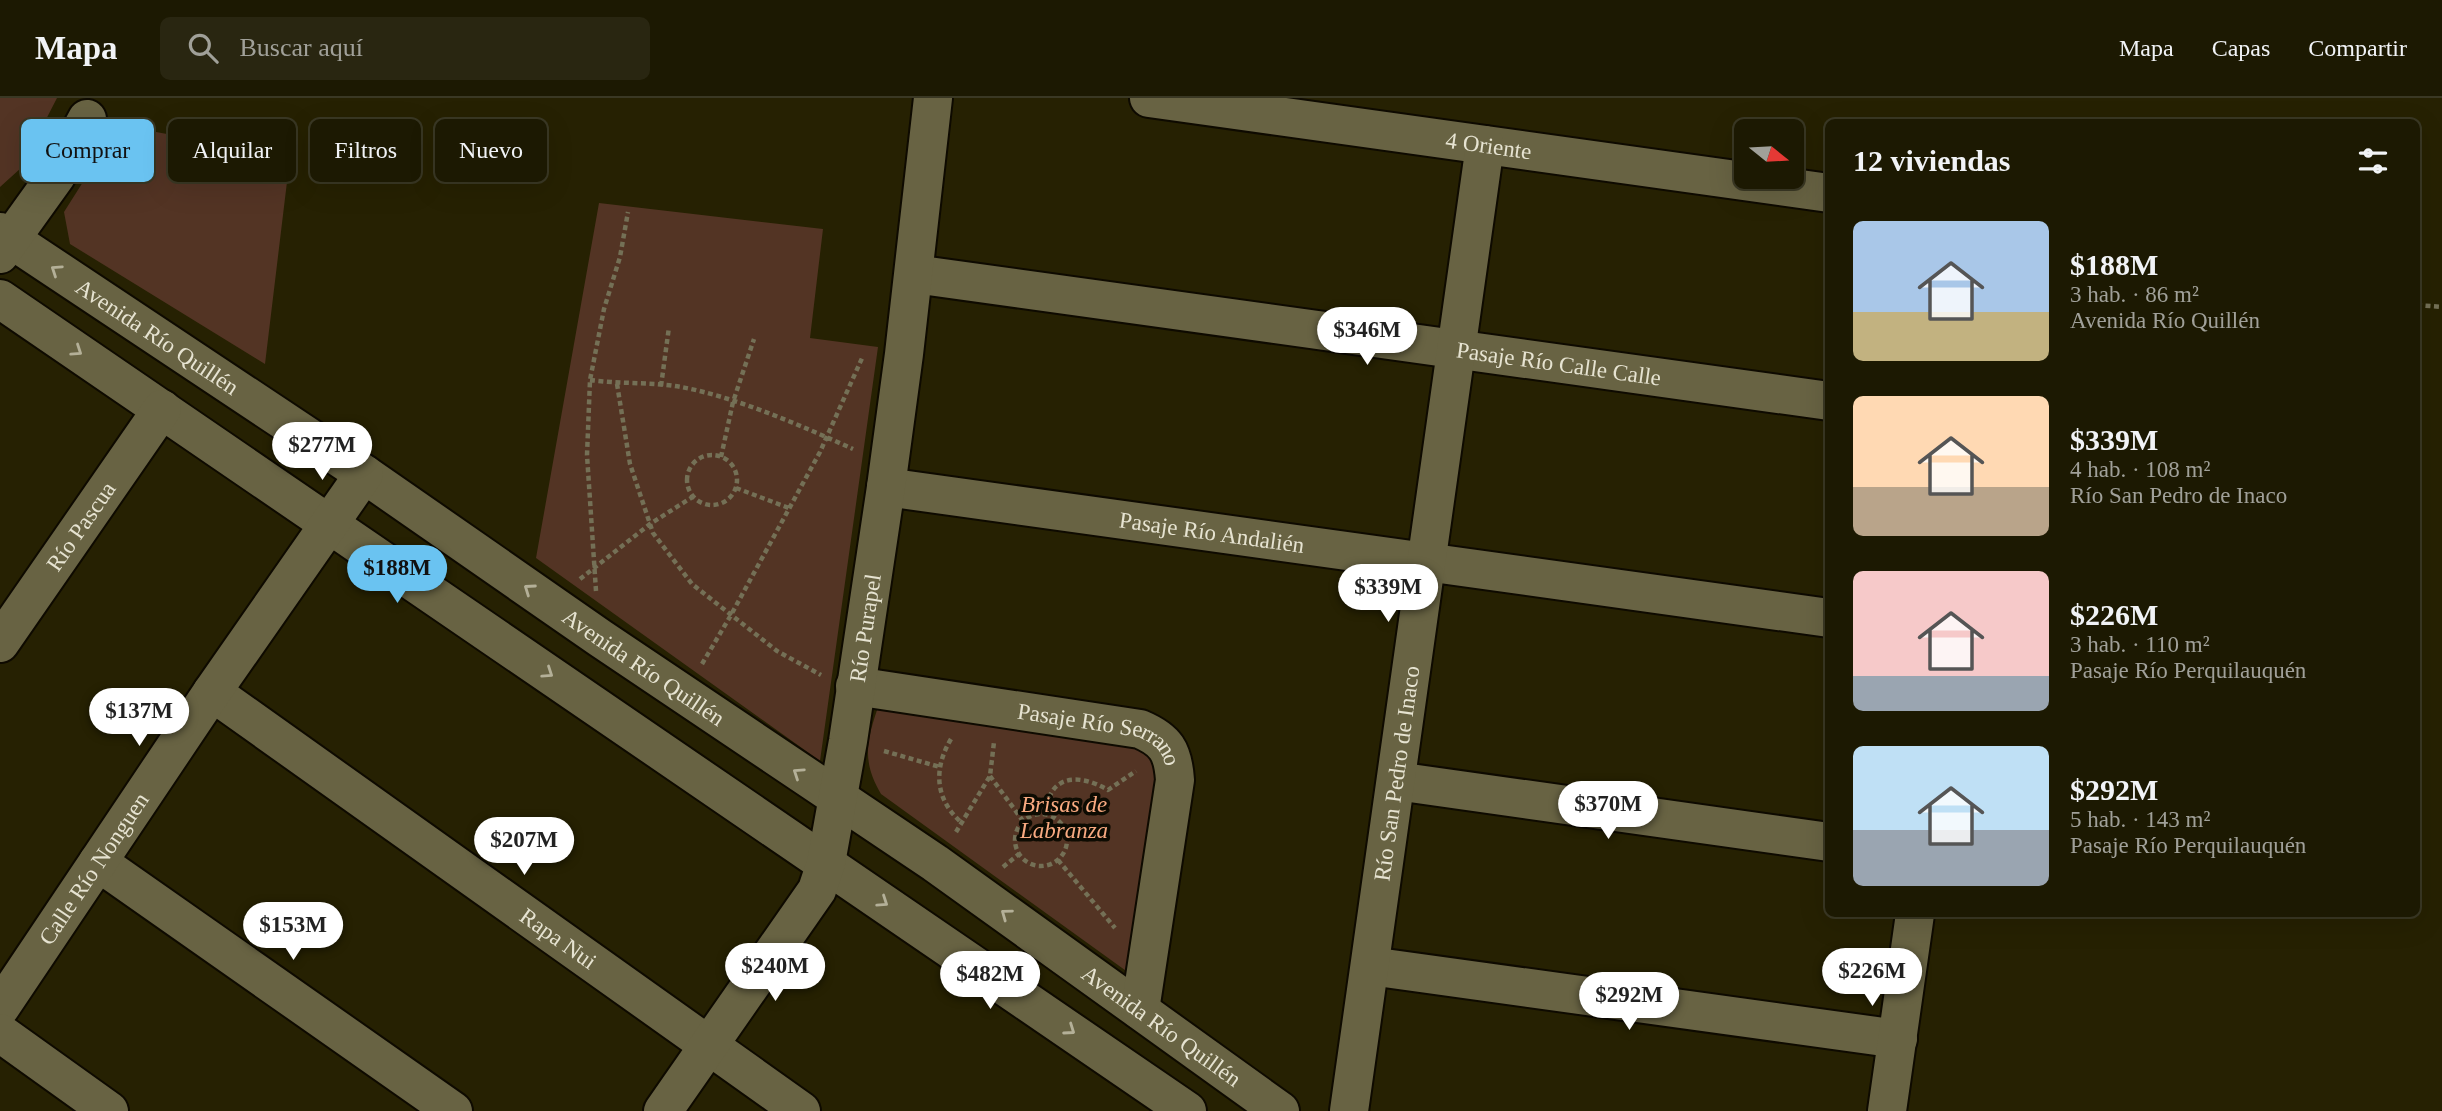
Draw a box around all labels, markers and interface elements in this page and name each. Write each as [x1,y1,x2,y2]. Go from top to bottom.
search box [160,17,650,80]
icon: search [184,29,222,67]
text: Mapa [35,30,118,66]
text: Buscar aquí [240,33,363,62]
text: Mapa [2119,35,2174,61]
text: Capas [2212,35,2270,61]
text: Compartir [2308,35,2407,61]
chip: Comprar [21,119,154,182]
chip: Alquilar [168,119,296,182]
chip: Filtros [310,119,421,182]
chip: Nuevo [435,119,547,182]
north arrow [1734,119,1804,189]
map controls [1734,119,1804,189]
street label: 4 Oriente [1444,127,1533,164]
icon: filters [2354,142,2392,180]
text: 12 viviendas [1853,144,2011,177]
text: $188M [2070,248,2158,281]
icon: home [1909,249,1993,333]
one-way arrow [51,266,64,278]
street label: Avenida Río Quillén [71,274,244,400]
text: 3 hab. · 86 m² [2070,282,2199,307]
pin: $346M [1318,308,1416,367]
text: Avenida Río Quillén [2070,308,2260,333]
text: $346M [1333,317,1401,342]
street label: Pasaje Río Calle Calle [1455,337,1663,390]
one-way arrow [69,343,82,355]
pin: $277M [273,422,371,482]
text: $339M [2070,423,2158,456]
icon: home [1909,424,1993,508]
text: $277M [288,432,356,457]
text: 4 hab. · 108 m² [2070,457,2210,482]
street label: Río Pascua [41,477,120,576]
text: Río San Pedro de Inaco [2070,483,2287,508]
street label: Pasaje Río Andalién [1118,507,1307,558]
pin: $188M [348,546,446,605]
text: $188M [363,555,431,580]
pin: $339M [1339,564,1437,624]
street label: Río Purapel [844,572,885,684]
text: $339M [1354,574,1422,599]
one-way arrow [524,585,537,597]
text: $226M [2070,598,2158,631]
icon: home [1909,599,1993,683]
street label: Avenida Río Quillén [558,603,730,731]
text: 3 hab. · 110 m² [2070,632,2210,657]
text: Pasaje Río Perquilauquén [2070,658,2306,683]
street label: Río San Pedro de Inaco [1369,664,1424,883]
one-way arrow [540,665,553,677]
pin: $137M [90,688,188,748]
text: $137M [105,698,173,723]
street label: Pasaje Río Serrano [1016,698,1185,768]
one-way arrow [792,768,805,781]
text: $292M [2070,773,2158,806]
icon: home [1909,774,1993,858]
pin: $370M [1559,782,1657,841]
street label: Calle Río Nonguen [34,787,154,949]
text: $370M [1574,791,1642,816]
park label: Brisas de Labranza [1019,792,1108,843]
text: 5 hab. · 143 m² [2070,807,2210,832]
pin: $207M [475,818,573,877]
text: $207M [490,827,558,852]
text: Pasaje Río Perquilauquén [2070,833,2306,858]
one-way arrow [875,894,888,907]
pin: $153M [244,902,342,962]
street label: Rapa Nui [515,903,601,974]
one-way arrow [1001,910,1014,922]
text: $153M [259,912,327,937]
pin: $240M [726,944,824,1003]
pin: $226M [1823,948,1921,1008]
pin: $482M [941,951,1039,1011]
text: $240M [741,953,809,978]
text: $226M [1838,958,1906,983]
street label: Avenida Río Quillén [1077,960,1246,1092]
text: $482M [956,961,1024,986]
pin: $292M [1580,972,1678,1032]
text: $292M [1595,982,1663,1007]
one-way arrow [1062,1022,1075,1034]

